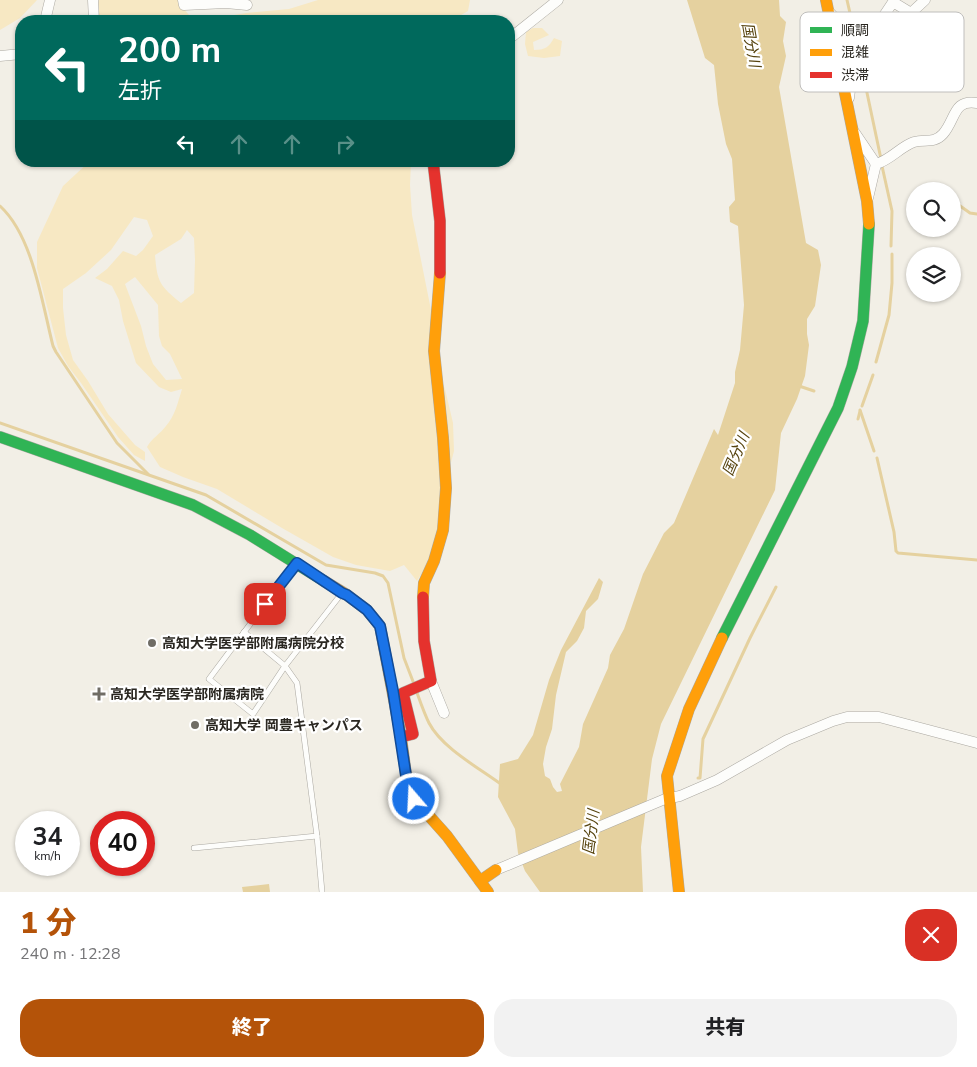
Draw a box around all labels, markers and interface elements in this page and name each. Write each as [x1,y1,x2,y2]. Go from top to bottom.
legend [800,12,964,92]
water label: 国分川 [737,21,765,71]
text: 順調 [841,21,869,40]
text: 200 m [118,27,221,74]
icon: left [35,35,100,100]
text: 混雑 [841,43,869,62]
text: 渋滞 [841,66,869,85]
text: 左折 [118,76,162,106]
icon: left [172,130,200,158]
icon: ahead [225,130,253,158]
icon: ahead [278,130,306,158]
icon: right [331,130,359,158]
map controls [906,182,961,302]
button: search [906,182,961,237]
button: layers [906,247,961,302]
water label: 国分川 [718,428,755,479]
pin [244,583,286,625]
icon: arrive [251,590,279,618]
place label: 高知大学医学部附属病院分校 [162,634,344,653]
marker: 高知大学医学部附属病院分校 [146,637,158,649]
place label: 高知大学医学部附属病院 [110,685,264,704]
marker: 高知大学医学部附属病院 [92,687,106,701]
place label: 高知大学 岡豊キャンパス [205,716,363,735]
marker: 高知大学 岡豊キャンパス [189,719,201,731]
position arrow [387,772,439,824]
water label: 国分川 [578,806,604,856]
speed limit sign: 40 [90,811,155,876]
text: 34 [32,820,63,854]
text: km/h [34,848,61,864]
text: 1 分 [20,903,76,944]
button: close [905,909,957,961]
text: 240 m · 12:28 [20,943,121,965]
button: 終了 [20,999,484,1057]
button: 共有 [494,999,957,1057]

